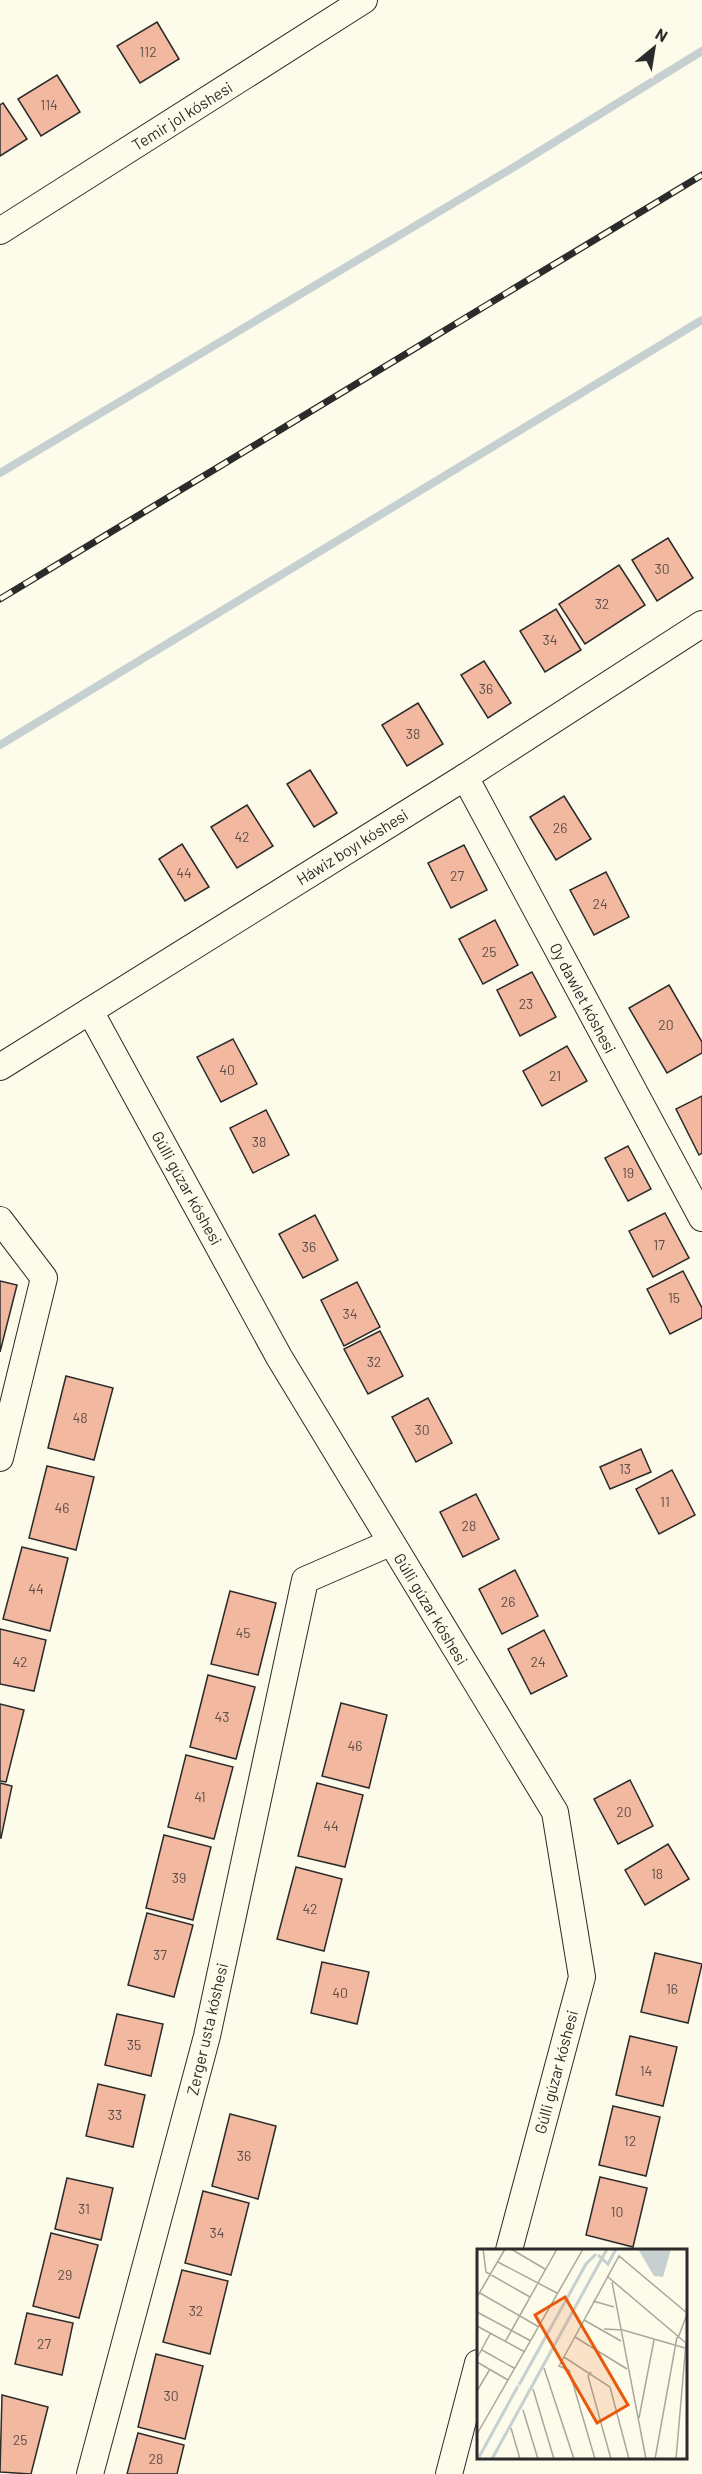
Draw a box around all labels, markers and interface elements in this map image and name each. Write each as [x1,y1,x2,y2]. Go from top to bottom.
north arrow [624,18,684,78]
text: N [652,24,671,45]
house number: 112 [139,43,157,60]
street label: Temir jol kóshesi [128,77,236,154]
house number: 114 [40,96,58,113]
house number: 30 [654,560,670,577]
house number: 32 [595,595,609,612]
house number: 34 [543,631,557,648]
house number: 36 [479,680,493,697]
house number: 38 [406,725,420,742]
street label: Háwiz boyı kóshesi [292,805,411,889]
house number: 26 [553,819,567,836]
house number: 42 [234,828,250,845]
house number: 44 [176,864,192,881]
house number: 27 [450,867,464,884]
house number: 24 [592,895,608,912]
street label: Oy dawlet kóshesi [546,939,621,1056]
house number: 25 [482,943,496,960]
house number: 23 [519,995,533,1012]
house number: 20 [658,1016,674,1033]
house number: 40 [219,1061,235,1078]
house number: 21 [549,1067,561,1084]
street label: Gúlli gúzar kóshesi [148,1128,227,1248]
house number: 38 [252,1133,266,1150]
house number: 19 [622,1164,634,1181]
house number: 17 [653,1236,665,1253]
house number: 36 [302,1238,316,1255]
house number: 15 [668,1289,680,1306]
house number: 34 [343,1305,357,1322]
house number: 32 [367,1353,381,1370]
house number: 48 [72,1409,88,1426]
house number: 30 [414,1421,430,1438]
house number: 13 [619,1460,631,1477]
house number: 11 [660,1493,670,1510]
house number: 46 [55,1499,69,1516]
house number: 28 [462,1517,476,1534]
street label: Gúlli gúzar kóshesi [391,1549,472,1668]
house number: 44 [28,1580,44,1597]
house number: 26 [501,1593,515,1610]
house number: 45 [236,1624,250,1641]
house number: 42 [12,1653,28,1670]
house number: 24 [530,1653,546,1670]
house number: 43 [215,1708,229,1725]
house number: 46 [348,1737,362,1754]
house number: 41 [194,1788,206,1805]
house number: 20 [616,1803,632,1820]
house number: 44 [323,1817,339,1834]
house number: 18 [651,1865,663,1882]
house number: 39 [172,1869,186,1886]
house number: 42 [302,1900,318,1917]
house number: 37 [153,1946,167,1963]
street label: Zerger usta kóshesi [182,1961,231,2097]
house number: 16 [666,1980,678,1997]
house number: 40 [332,1984,348,2001]
street label: Gúlli gúzar kóshesi [530,2008,581,2136]
house number: 35 [127,2036,141,2053]
house number: 14 [640,2062,652,2079]
house number: 33 [108,2106,122,2123]
house number: 12 [624,2132,636,2149]
house number: 36 [237,2147,251,2164]
house number: 31 [78,2200,90,2217]
house number: 10 [611,2203,623,2220]
house number: 34 [210,2224,224,2241]
inset map [477,2249,687,2459]
house number: 29 [58,2266,72,2283]
house number: 32 [189,2302,203,2319]
house number: 27 [37,2335,51,2352]
house number: 30 [163,2387,179,2404]
house number: 25 [13,2431,27,2448]
house number: 28 [149,2450,163,2467]

